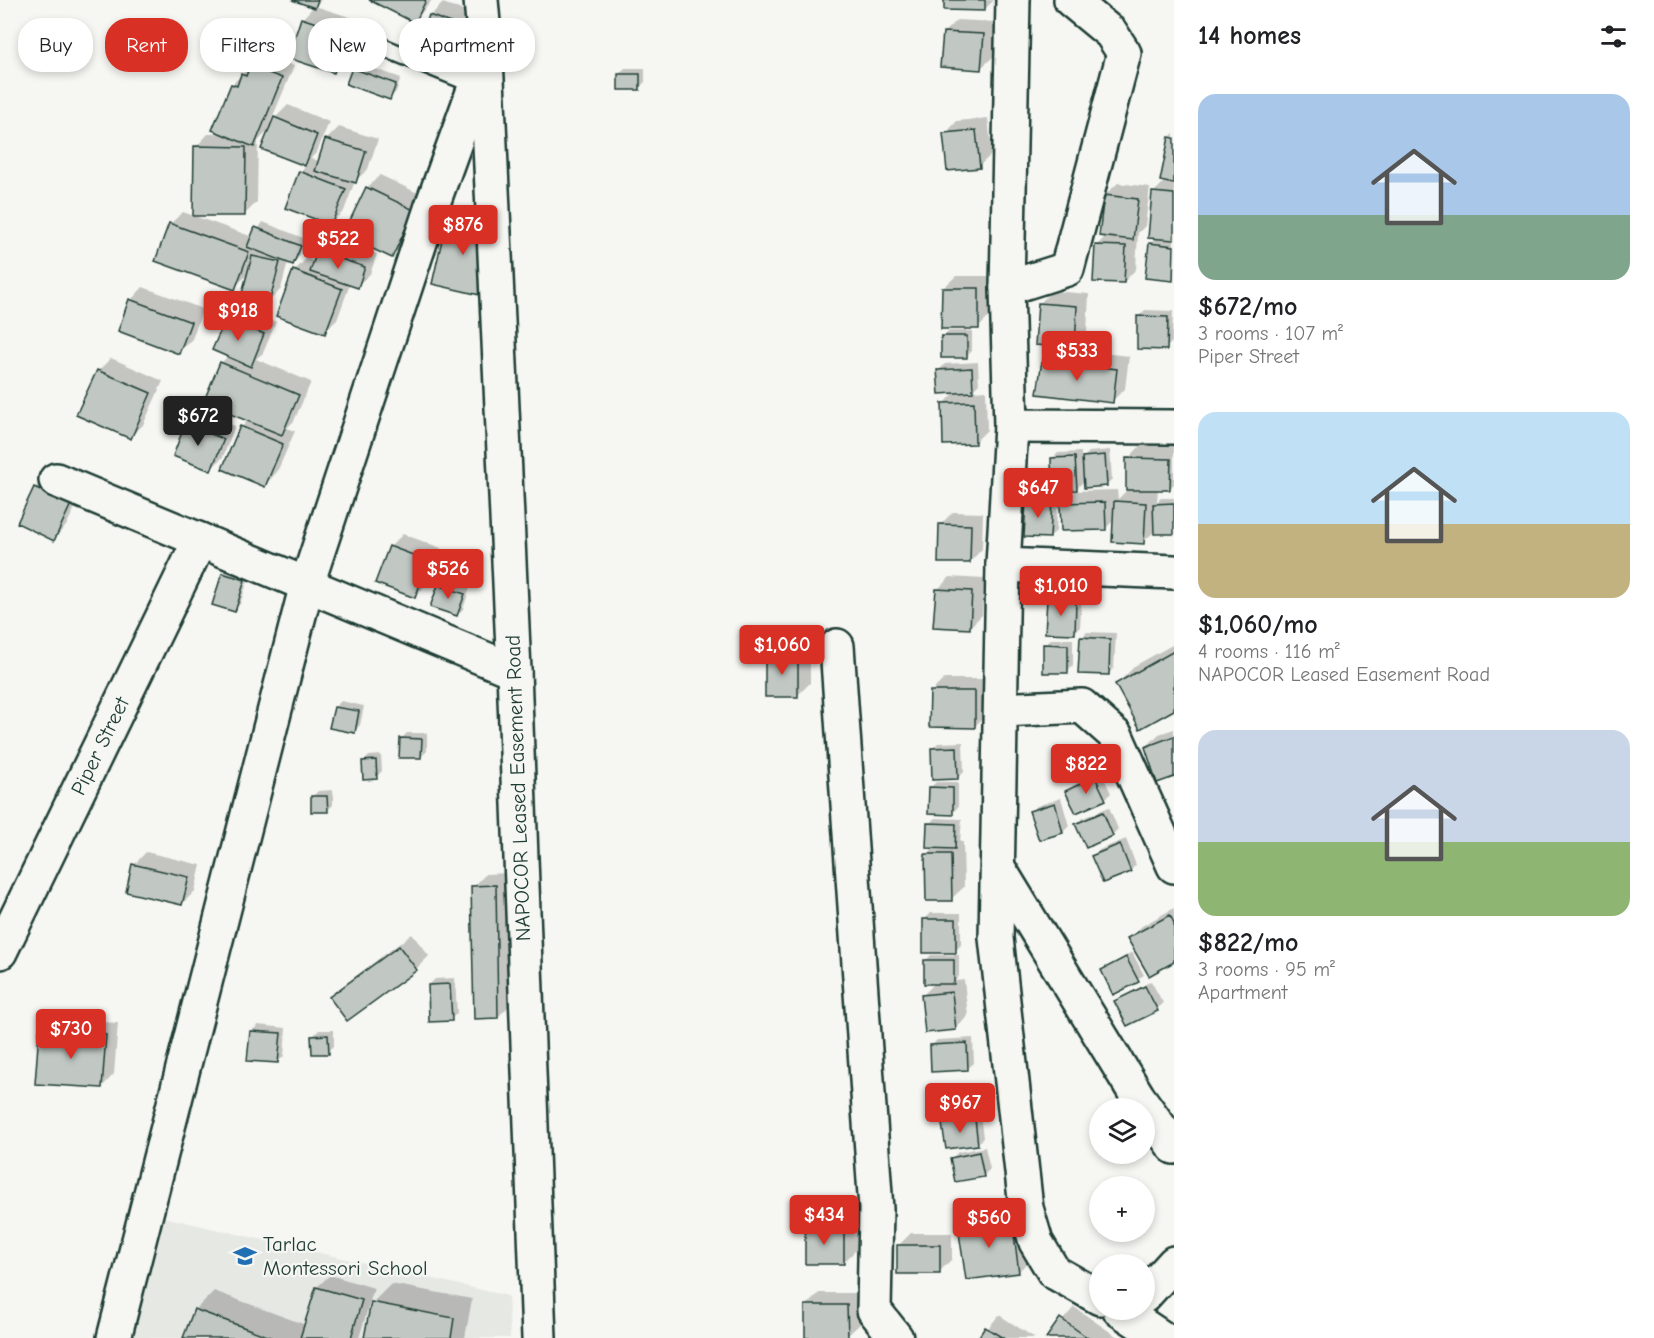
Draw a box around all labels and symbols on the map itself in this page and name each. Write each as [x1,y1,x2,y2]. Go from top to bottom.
pin: $876 [427,205,499,256]
pin: $522 [302,219,374,270]
pin: $918 [202,291,274,342]
pin: $533 [1041,331,1113,382]
pin: $672 [162,396,234,447]
pin: $647 [1002,468,1074,519]
pin: $526 [412,549,484,600]
pin: $1,010 [1012,566,1110,617]
pin: $1,060 [733,625,831,676]
street label: NAPOCOR Leased Easement Road [501,634,535,942]
street label: Piper Street [66,692,134,799]
pin: $822 [1050,744,1122,795]
pin: $730 [35,1009,107,1060]
pin: $967 [924,1083,996,1134]
pin: $434 [788,1195,860,1246]
pin: $560 [953,1198,1025,1249]
place label: Tarlac Montessori School [263,1232,428,1280]
school or university icon: Tarlac Montessori School [232,1243,258,1269]

